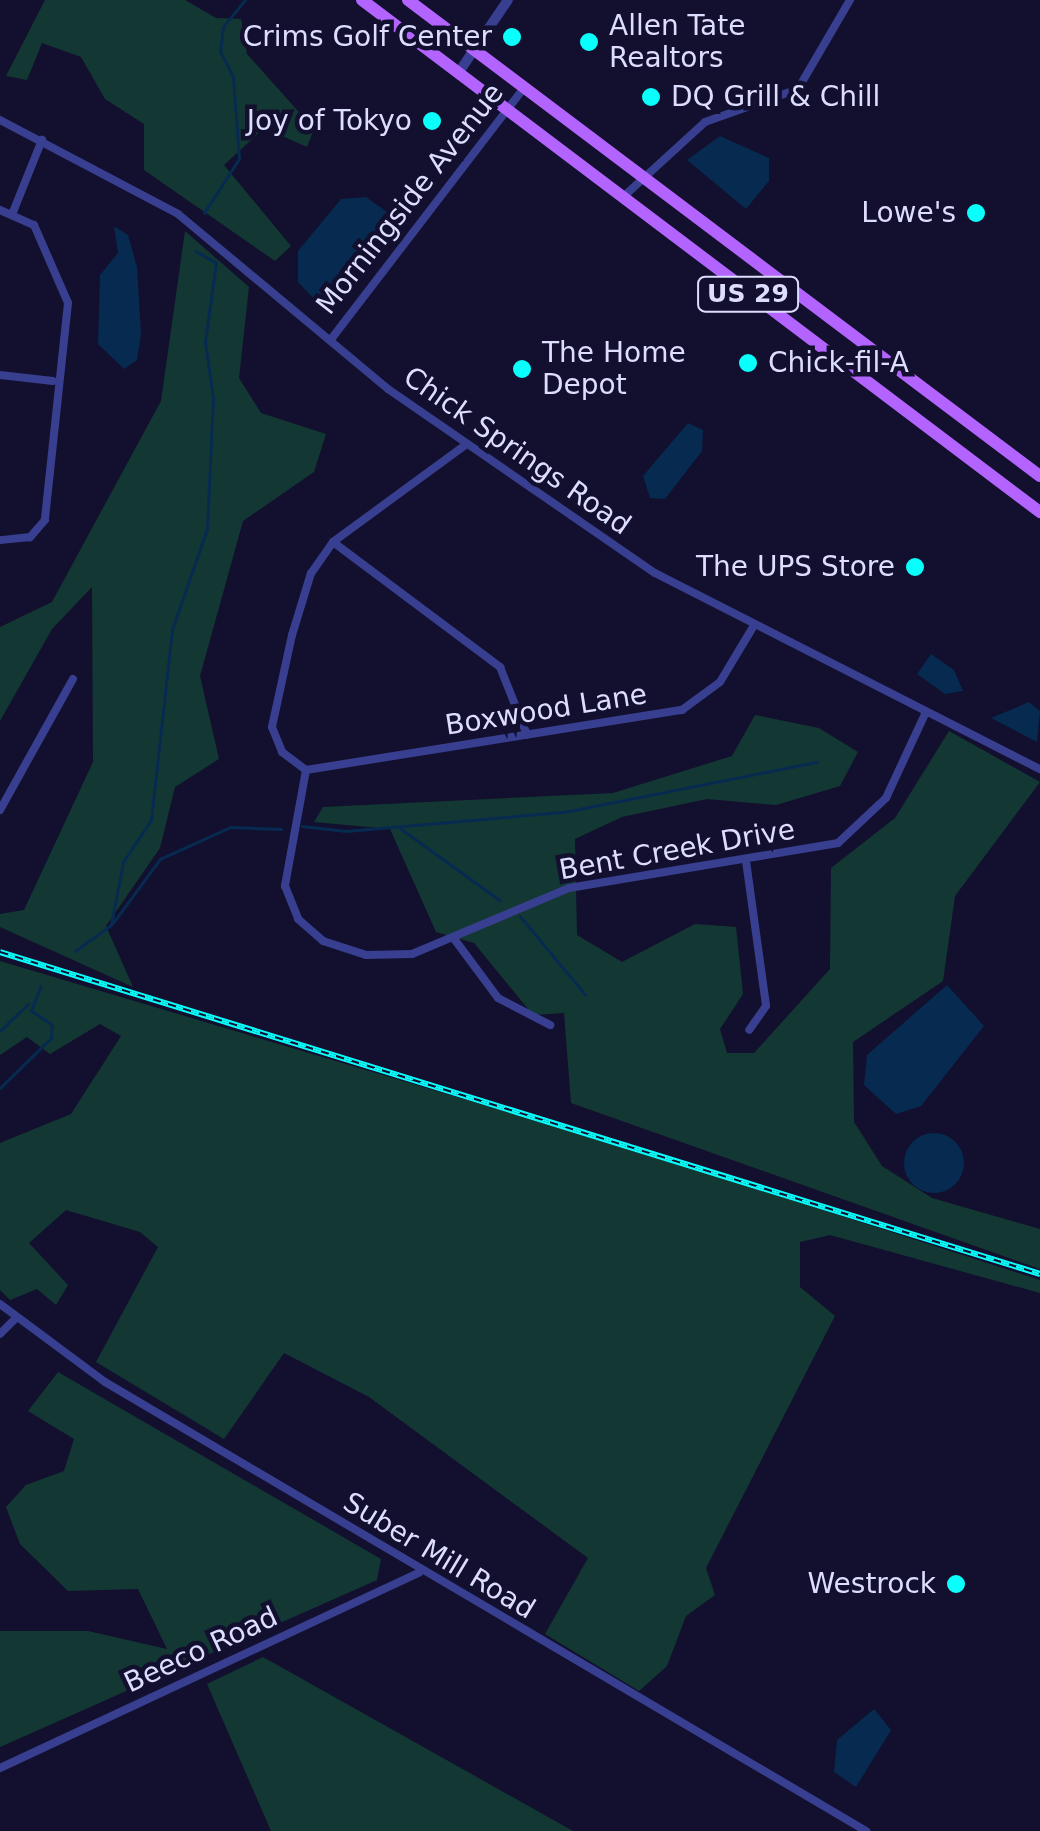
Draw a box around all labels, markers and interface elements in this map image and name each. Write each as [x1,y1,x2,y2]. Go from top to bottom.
place label: Allen Tate Realtors [609,9,745,75]
place label: Crims Golf Center [243,20,492,54]
marker: Crims Golf Center [501,26,523,48]
marker: Allen Tate Realtors [578,31,600,53]
street label: Morningside Avenue [309,77,511,321]
place label: DQ Grill & Chill [671,80,880,114]
marker: DQ Grill & Chill [640,86,662,108]
place label: Joy of Tokyo [247,104,412,138]
marker: Joy of Tokyo [421,110,443,132]
place label: Lowe's [861,196,956,230]
marker: Lowe's [965,202,987,224]
road number: US 29 [696,274,800,314]
place label: The Home Depot [542,336,686,402]
place label: Chick-fil-A [768,346,909,380]
marker: Chick-fil-A [737,352,759,374]
marker: The Home Depot [511,358,533,380]
street label: Chick Springs Road [397,360,637,542]
place label: The UPS Store [696,550,895,584]
marker: The UPS Store [904,556,926,578]
street label: Boxwood Lane [443,677,649,743]
street label: Bent Creek Drive [557,813,797,887]
street label: Suber Mill Road [337,1486,541,1626]
place label: Westrock [808,1567,936,1601]
marker: Westrock [945,1573,967,1595]
street label: Beeco Road [119,1600,283,1700]

